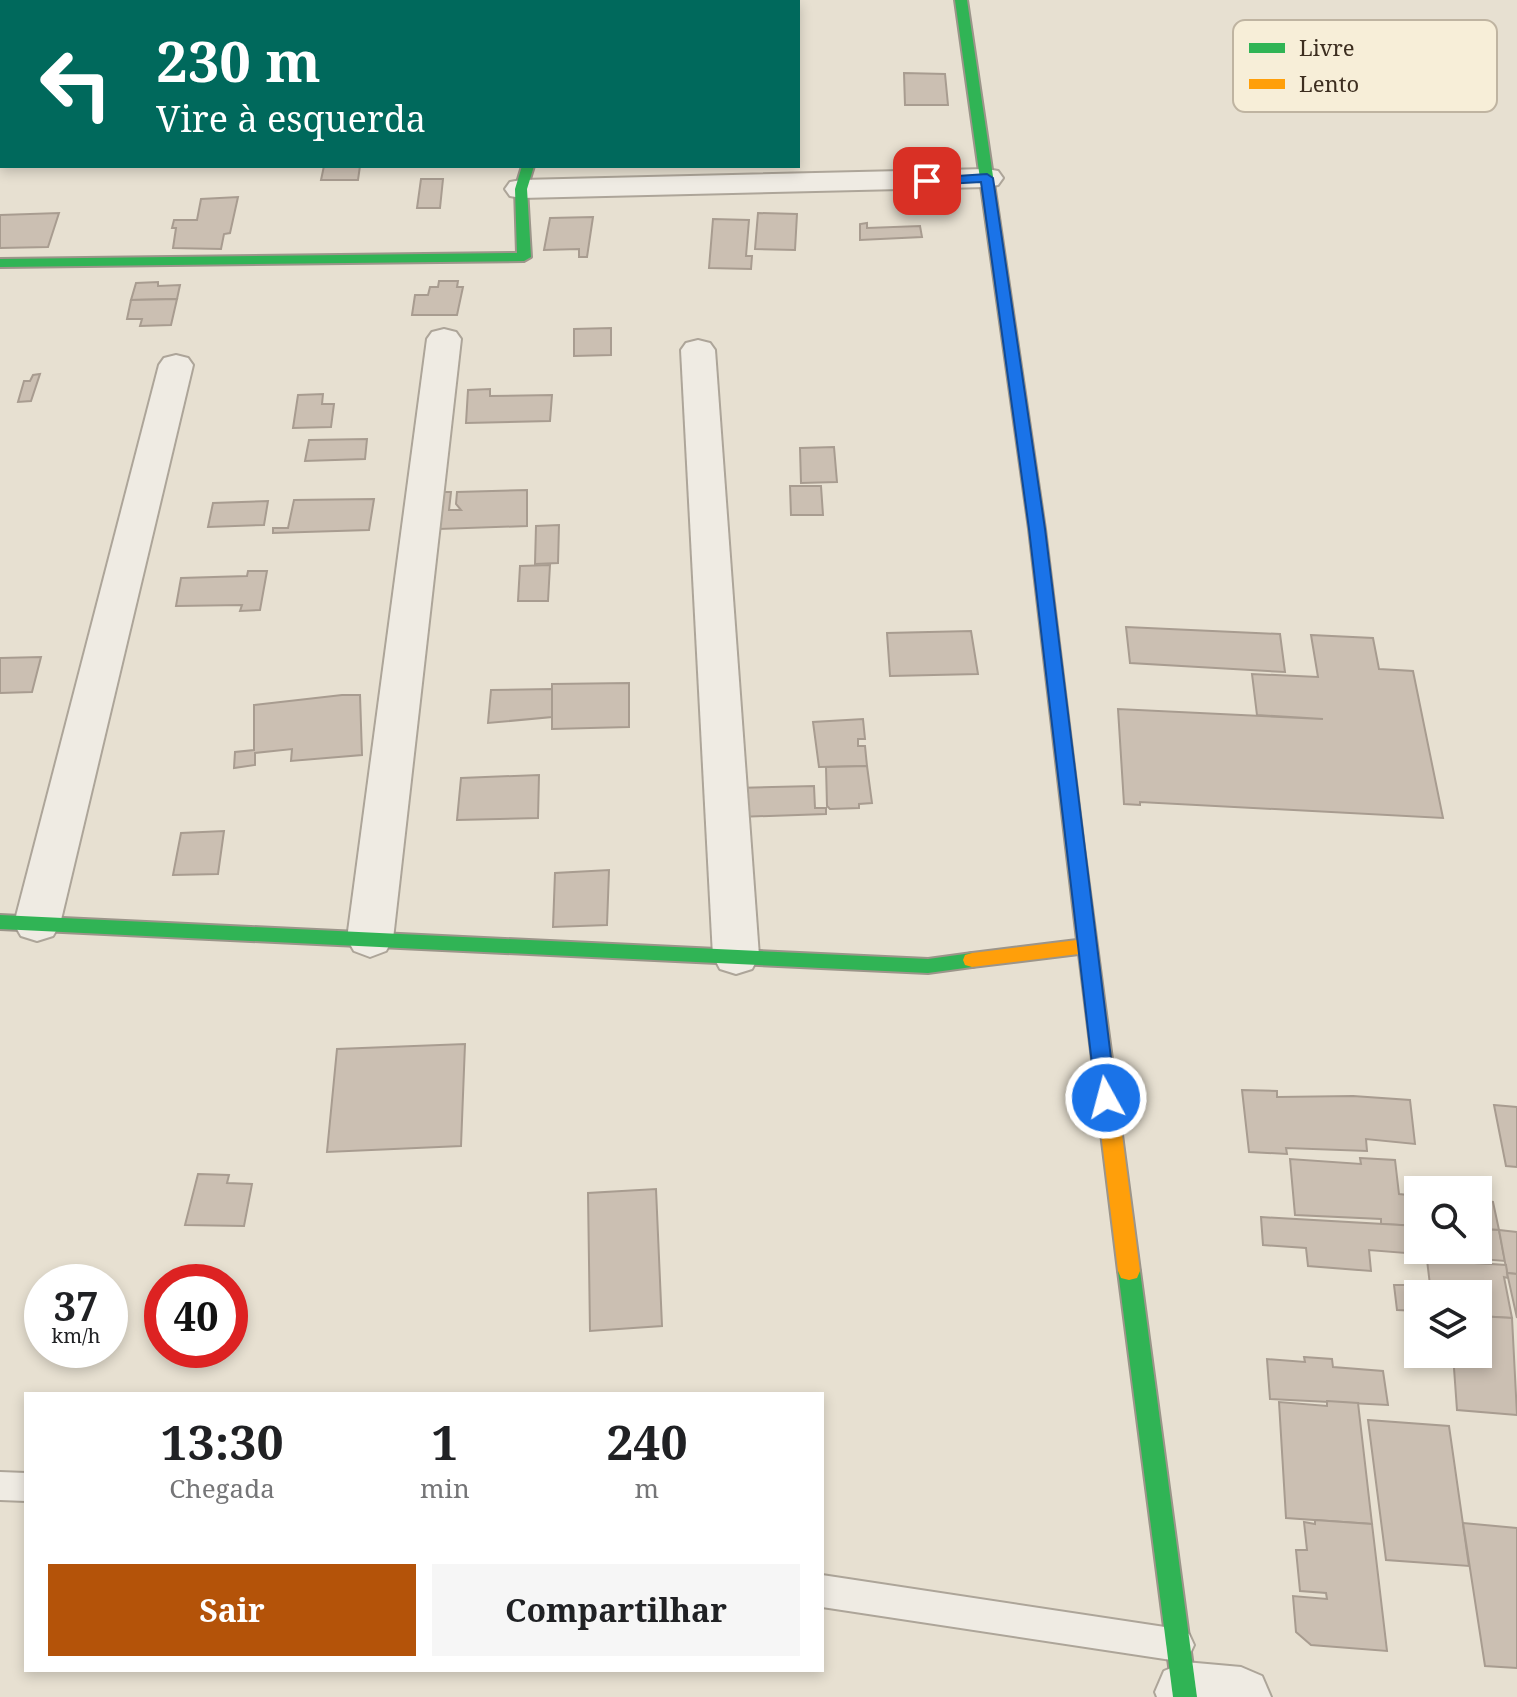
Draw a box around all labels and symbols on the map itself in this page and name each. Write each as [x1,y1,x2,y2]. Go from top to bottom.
legend [1233,20,1497,112]
text: Livre [1299,32,1355,62]
text: Lento [1299,68,1359,98]
pin [893,147,961,215]
position arrow [1064,1056,1148,1140]
speed limit sign: 40 [144,1264,248,1368]

